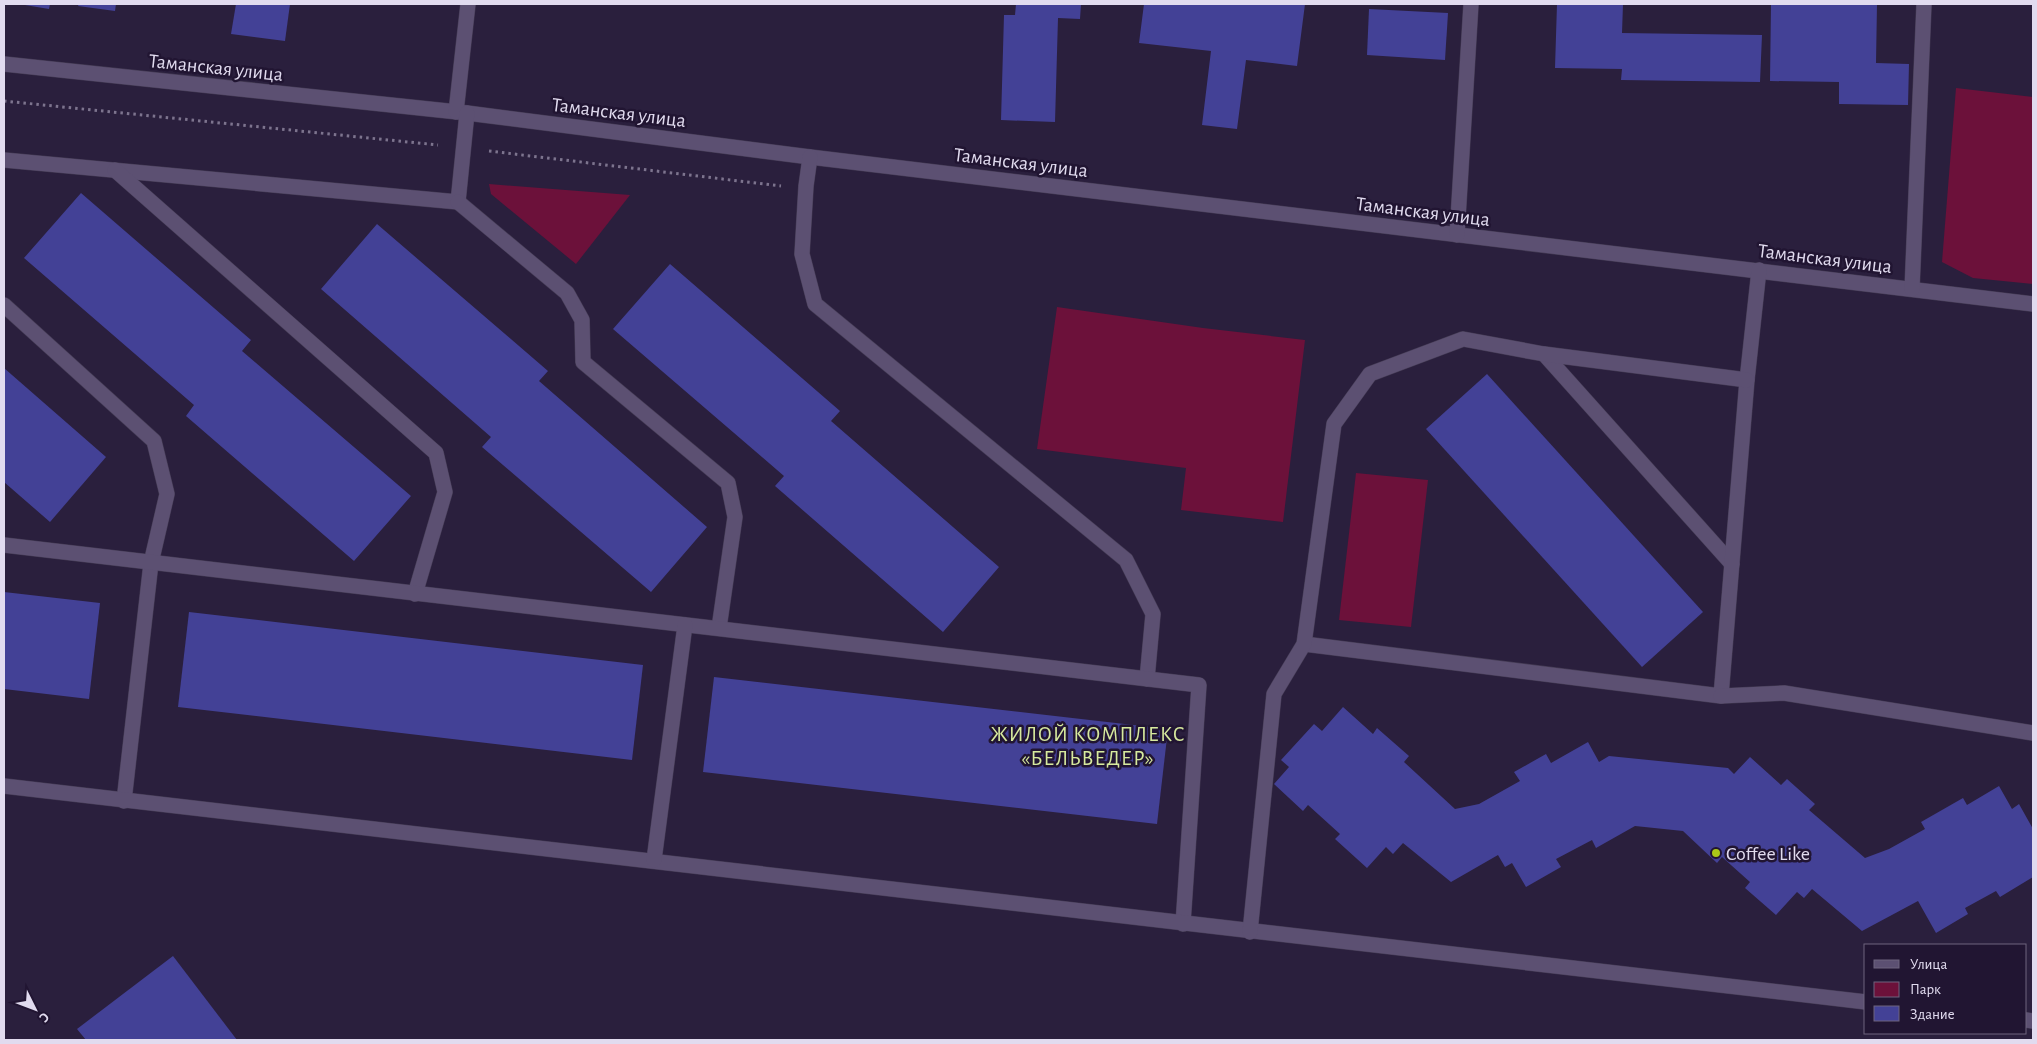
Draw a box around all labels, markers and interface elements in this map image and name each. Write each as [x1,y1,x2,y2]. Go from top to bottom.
street label: Таманская улица [148,51,284,85]
street label: Таманская улица [551,95,687,131]
street label: Таманская улица [953,145,1089,181]
street label: Таманская улица [1355,194,1491,230]
street label: Таманская улица [1757,241,1893,277]
district label: ЖИЛОЙ КОМПЛЕКС «БЕЛЬВЕДЕР» [990,723,1186,769]
place label: Coffee Like [1726,844,1810,864]
marker: Coffee Like [1710,847,1722,859]
legend [1864,944,2027,1034]
text: Улица [1910,957,1947,972]
text: Парк [1910,982,1941,997]
north arrow [10,984,60,1034]
text: Здание [1910,1007,1955,1022]
text: С [36,1009,52,1025]

